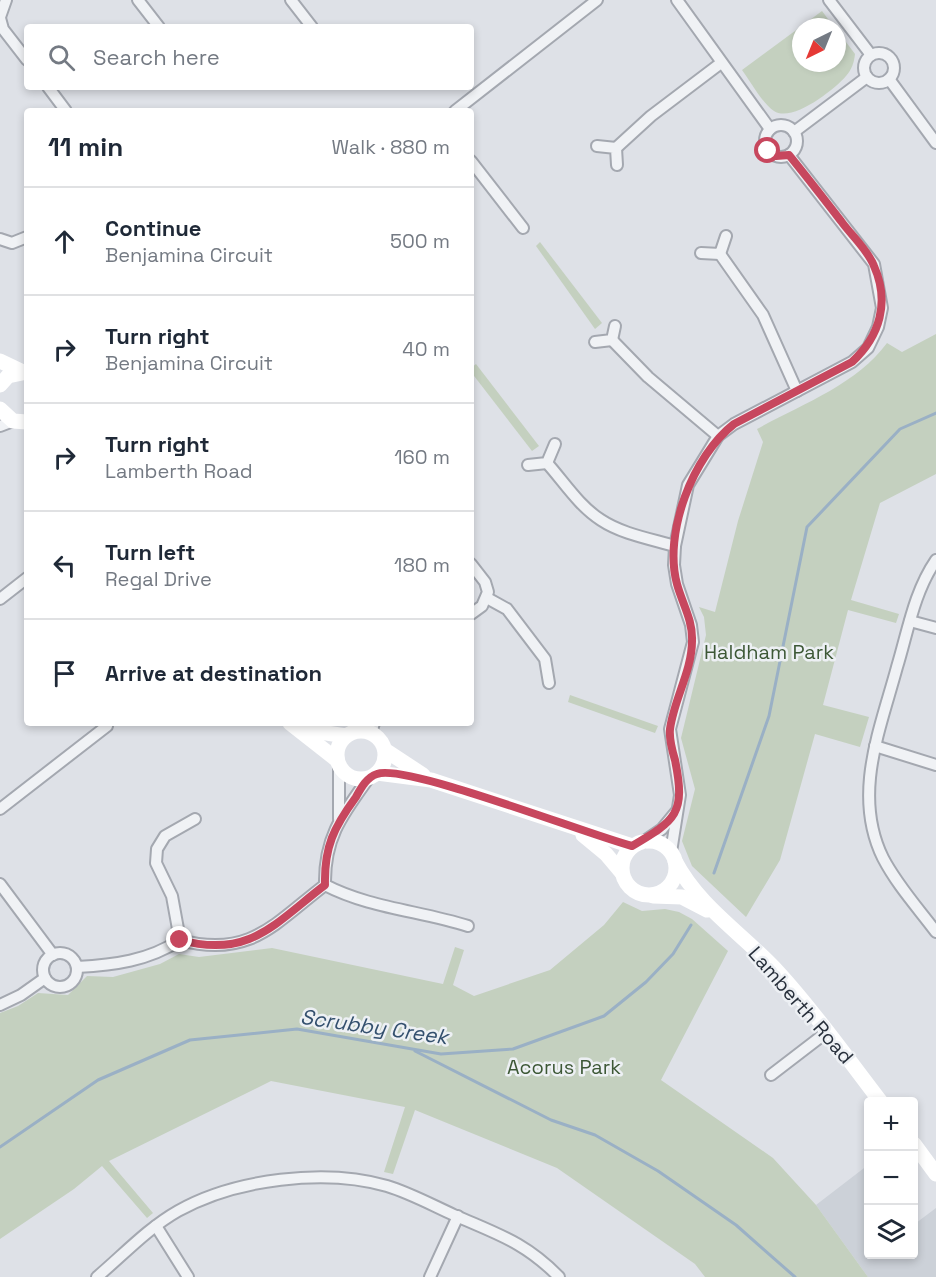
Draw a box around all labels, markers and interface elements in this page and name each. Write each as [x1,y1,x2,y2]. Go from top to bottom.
north arrow [792,18,846,72]
search box [24,24,474,90]
icon: search [45,41,78,74]
text: Search here [93,43,220,71]
text: 11 min [48,130,123,164]
text: Walk · 880 m [331,134,450,160]
route start [754,137,780,163]
text: Continue [105,214,201,242]
icon: ahead [48,225,81,258]
text: 500 m [390,228,450,254]
text: Benjamina Circuit [105,242,273,268]
text: Turn right [105,322,210,350]
icon: right [48,333,81,366]
text: 40 m [402,336,450,362]
text: Benjamina Circuit [105,350,273,376]
text: Turn right [105,430,210,458]
icon: right [48,441,81,474]
text: 160 m [394,444,450,470]
text: Lamberth Road [105,458,253,484]
text: Turn left [105,538,195,566]
icon: left [48,549,81,582]
text: 180 m [394,552,450,578]
text: Regal Drive [105,566,212,592]
park label: Haldham Park [704,639,834,665]
icon: arrive [48,657,81,690]
text: Arrive at destination [105,659,322,687]
route end [166,926,192,952]
street label: Lamberth Road [743,941,859,1069]
water label: Scrubby Creek [299,1003,452,1051]
park label: Acorus Park [507,1054,621,1080]
map controls [864,1097,918,1259]
button: + [864,1097,918,1151]
button: − [864,1151,918,1205]
button: layers [864,1205,918,1259]

